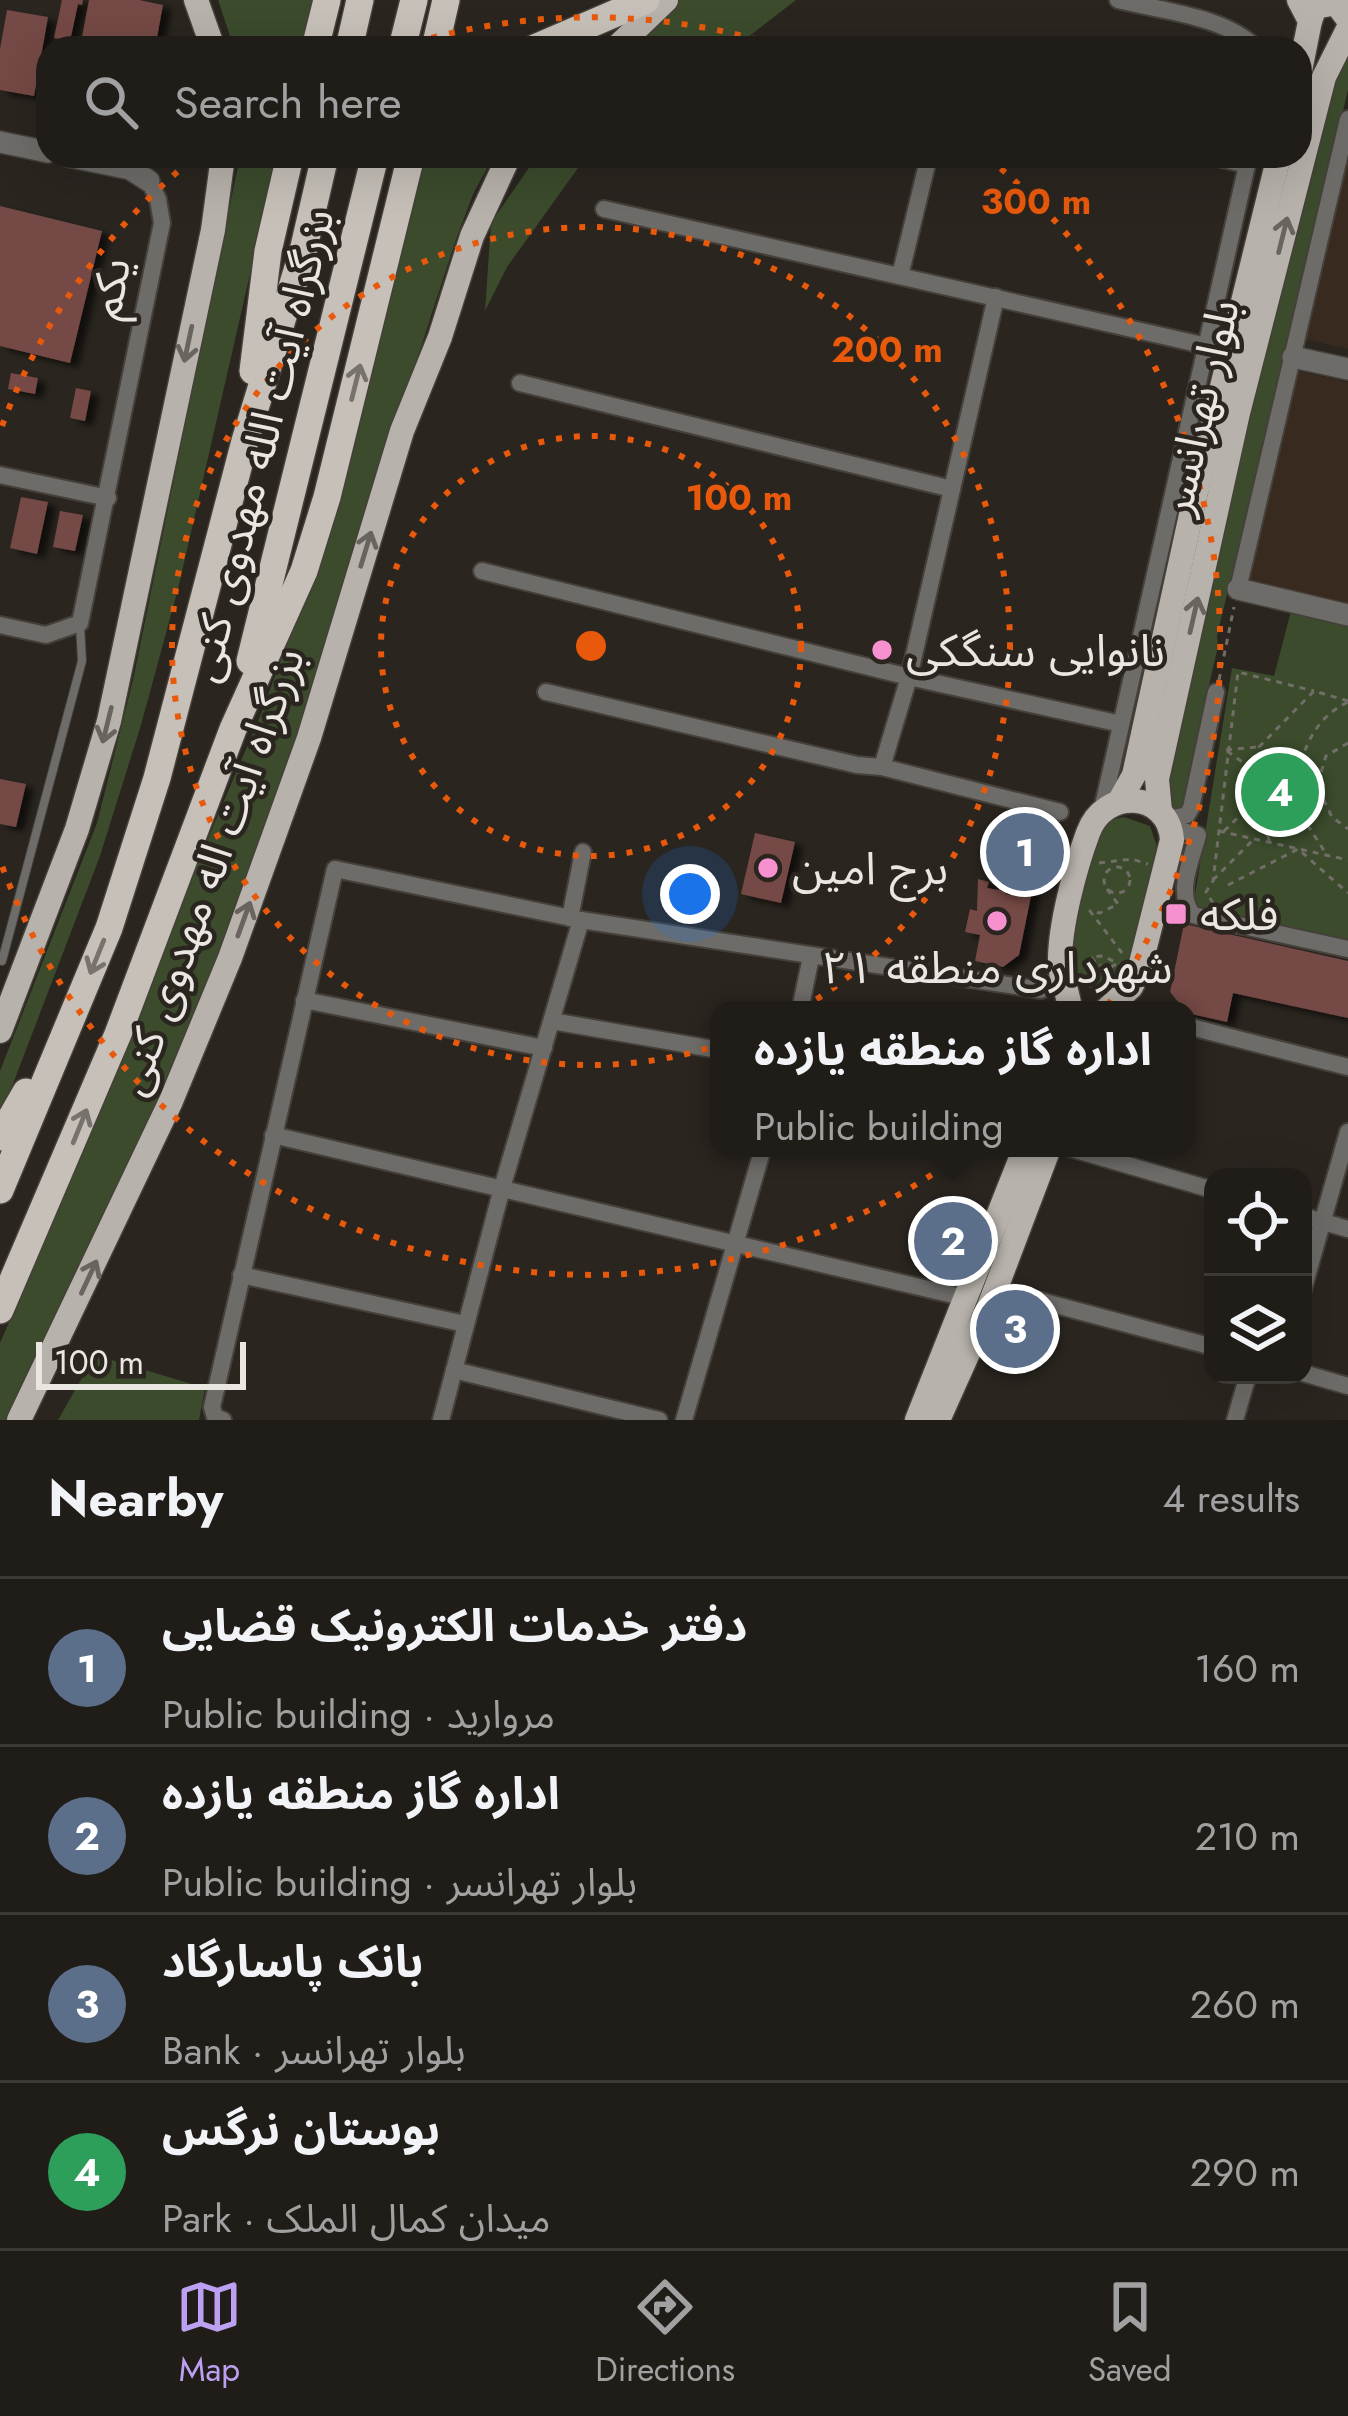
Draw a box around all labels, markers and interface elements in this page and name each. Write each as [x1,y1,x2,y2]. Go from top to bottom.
search box [36,36,1312,168]
icon: search [78,69,144,135]
text: Search here [174,70,402,135]
text: 300 m [981,175,1091,227]
street label: بزرگراه آیت الله مهدوی کنی [170,202,351,689]
one-way arrow [1274,217,1296,255]
street label: یکم [72,252,148,325]
street label: بلوار تهرانسر [1143,293,1256,523]
text: 200 m [831,323,943,375]
one-way arrow [176,324,199,362]
one-way arrow [346,364,368,402]
text: 100 m [686,471,792,523]
one-way arrow [356,531,378,569]
one-way arrow [1183,596,1206,634]
place label: نانوایی سنگکی [906,618,1165,683]
centre of rings [570,625,612,667]
marker: نانوایی سنگکی [869,637,895,663]
street label: بزرگراه آیت اله مهدوی کنی [98,638,321,1104]
one-way arrow [95,706,117,744]
pin: 4 [1241,747,1319,837]
pin: 1 [986,807,1064,897]
place label: برج امین [792,836,948,902]
marker: برج امین [755,855,781,881]
your location [660,864,720,924]
place label: فلکه [1200,882,1278,947]
marker: فلکه [1163,901,1189,927]
one-way arrow [235,902,256,939]
marker: شهرداری منطقه ۲۱ [984,908,1010,934]
place label: شهرداری منطقه ۲۱ [821,935,1173,1000]
one-way arrow [85,938,106,975]
popup [710,1001,1196,1157]
text: اداره گاز منطقه یازده [754,1017,1152,1082]
text: Public building [754,1098,1004,1155]
one-way arrow [71,1108,92,1145]
map controls [1204,1168,1312,1384]
button: locate [1204,1168,1312,1276]
pin: 2 [914,1196,992,1286]
one-way arrow [79,1260,101,1296]
button: layers [1204,1276,1312,1384]
pin: 3 [976,1284,1054,1374]
scale bar [36,1336,246,1389]
text: 100 m [54,1339,144,1386]
text: Nearby [48,1461,223,1535]
text: 4 results [1162,1470,1300,1527]
text: دفتر خدمات الکترونیک قضایی [162,1593,747,1658]
text: 1 [77,1640,97,1697]
text: 160 m [1194,1640,1300,1697]
text: Public building · مروارید [162,1686,555,1743]
text: اداره گاز منطقه یازده [162,1761,560,1826]
text: 2 [74,1808,100,1865]
text: 210 m [1195,1808,1300,1865]
text: Public building · بلوار تهرانسر [162,1854,637,1911]
text: بانک پاسارگاد [162,1929,423,1994]
text: 3 [75,1976,99,2033]
text: 260 m [1190,1976,1300,2033]
text: Bank · بلوار تهرانسر [162,2022,465,2079]
text: بوستان نرگس [162,2097,440,2162]
text: 4 [73,2144,101,2201]
text: 290 m [1190,2144,1300,2201]
text: Park · میدان کمال الملک [162,2190,551,2247]
tab: Map [176,2274,242,2393]
tab: Directions [595,2274,735,2393]
tab: Saved [1088,2274,1172,2393]

